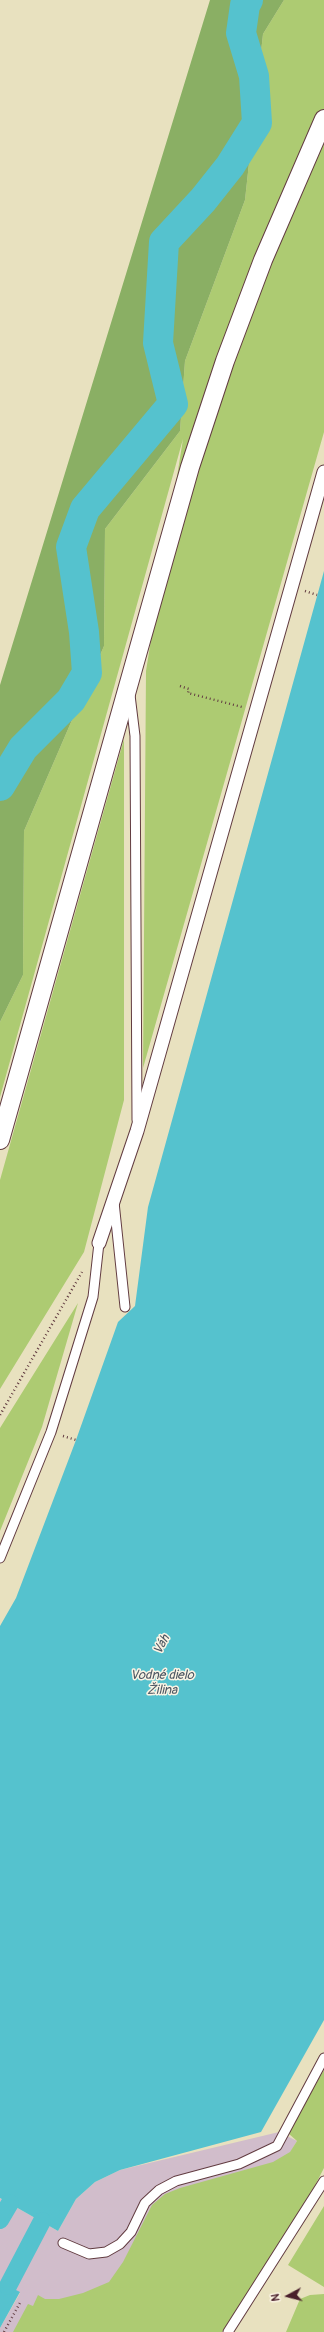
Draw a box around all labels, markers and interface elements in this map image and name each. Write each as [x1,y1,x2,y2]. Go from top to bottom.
water label: Váh [150,1633,174,1657]
water label: Vodné dielo Žilina [130,1668,194,1699]
north arrow [268,2276,308,2316]
text: N [269,2293,282,2302]

